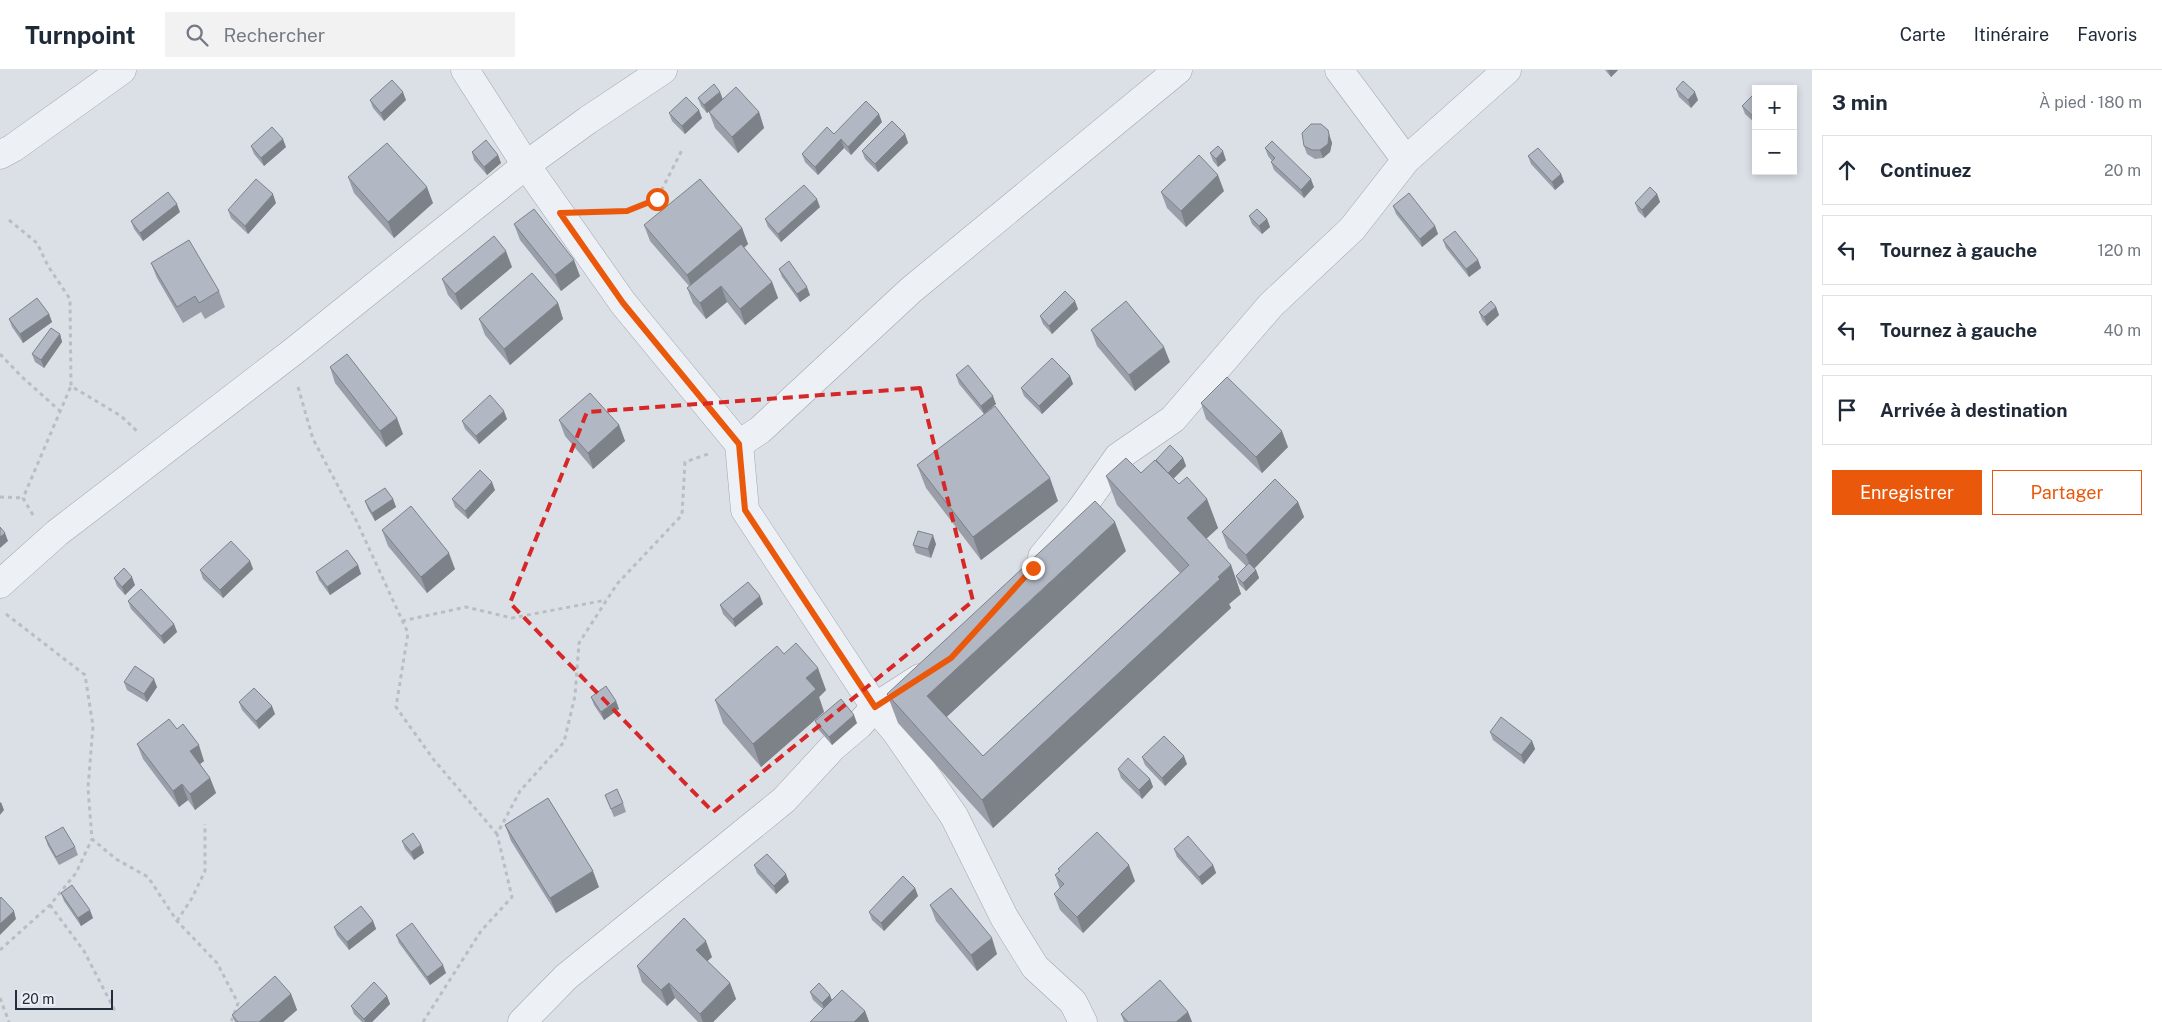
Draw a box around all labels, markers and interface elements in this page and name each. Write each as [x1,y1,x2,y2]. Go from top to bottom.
search box [165,12,515,57]
text: Turnpoint [25,21,135,49]
icon: search [183,21,211,49]
text: Rechercher [223,24,325,46]
text: Carte [1900,24,1946,45]
text: Itinéraire [1974,24,2049,45]
text: Favoris [2077,24,2137,45]
map controls [1752,85,1797,175]
button: + [1752,85,1797,130]
text: 3 min [1832,90,1888,115]
text: À pied · 180 m [2039,93,2142,112]
button: − [1752,130,1797,175]
icon: ahead [1833,156,1861,184]
text: Continuez [1880,159,1971,181]
text: 20 m [2104,161,2141,180]
route start [646,188,669,211]
icon: left [1833,236,1861,264]
text: Tournez à gauche [1880,239,2037,261]
text: 120 m [2097,241,2141,260]
icon: left [1833,316,1861,344]
text: Tournez à gauche [1880,319,2037,341]
text: 40 m [2103,321,2141,340]
icon: arrive [1833,396,1861,424]
text: Arrivée à destination [1880,399,2068,421]
button: Enregistrer [1832,470,1982,515]
button: Partager [1992,470,2142,515]
route end [1022,557,1045,580]
scale bar [15,987,112,1010]
text: 20 m [22,991,54,1007]

